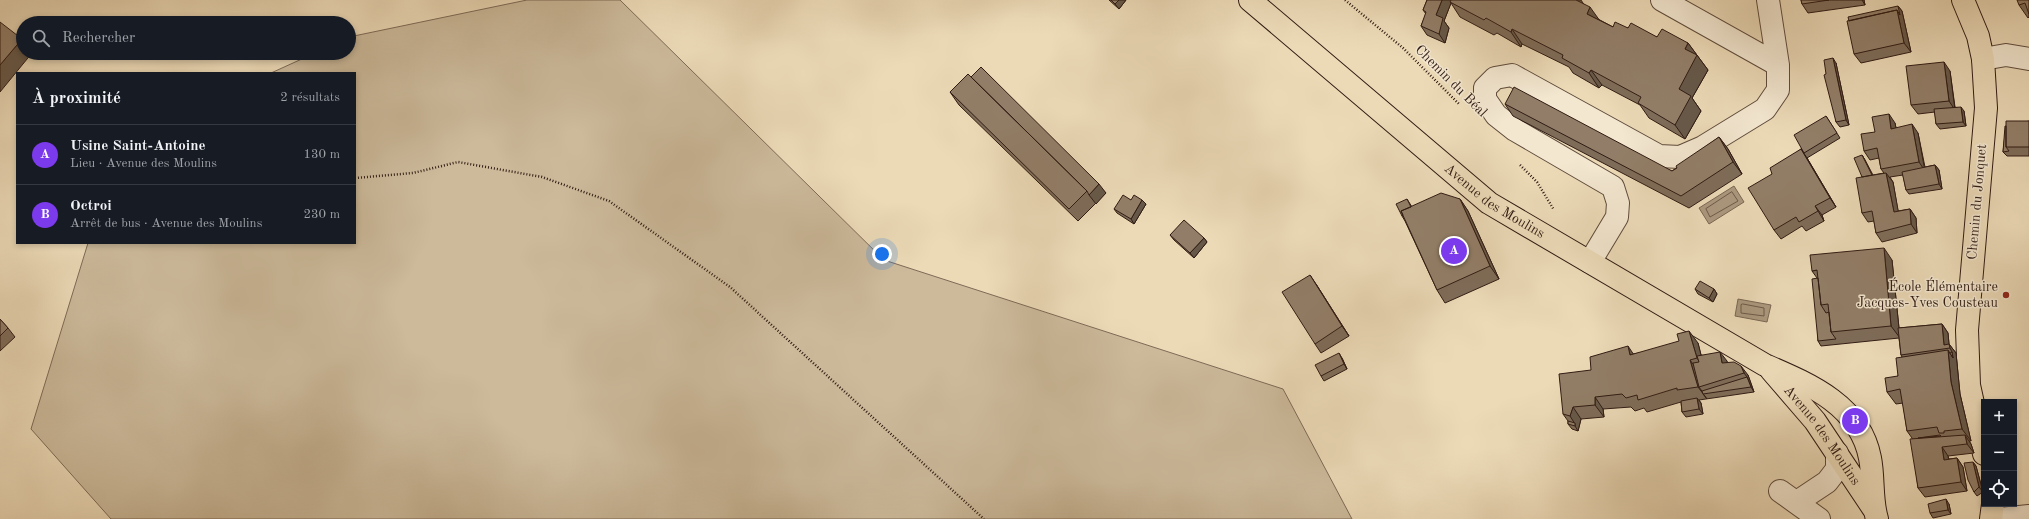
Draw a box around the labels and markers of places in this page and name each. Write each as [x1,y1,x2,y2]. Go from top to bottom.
pin: A [1441,236,1467,266]
place label: École Élémentaire Jacques-Yves Cousteau [1857,277,1999,310]
marker: École Élémentaire Jacques-Yves Cousteau [2001,290,2011,300]
pin: B [1842,406,1868,436]

